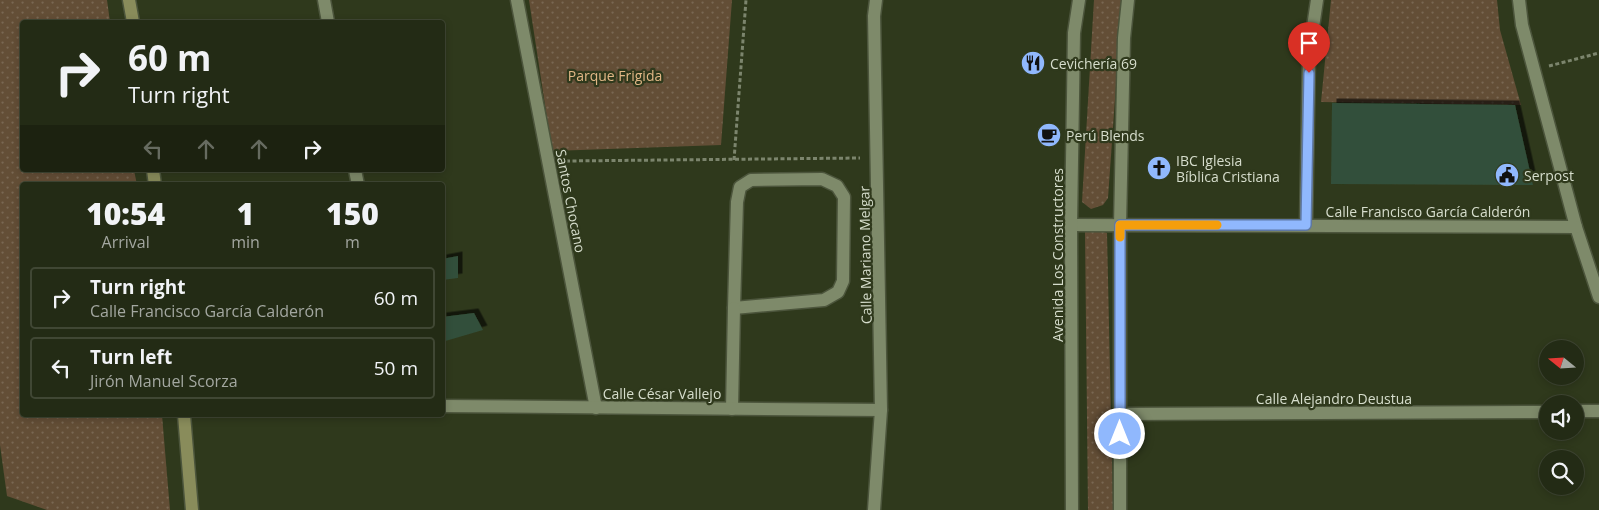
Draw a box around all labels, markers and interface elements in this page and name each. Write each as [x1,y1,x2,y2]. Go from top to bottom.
pin [1288,22,1330,73]
icon: arrive [1295,29,1323,57]
text: 60 m [128,34,211,81]
icon: right [45,40,110,105]
restaurant icon: Cevichería 69 [1020,50,1046,76]
place label: Cevichería 69 [1050,54,1137,73]
park label: Parque Frigida [568,66,662,85]
text: Turn right [128,79,230,109]
cafe icon: Perú Blends [1036,122,1062,148]
place label: Perú Blends [1066,126,1145,145]
icon: left [139,135,167,163]
icon: ahead [192,135,220,163]
icon: ahead [245,135,273,163]
icon: right [298,135,326,163]
street label: Santos Chocano [552,148,590,254]
place label: IBC Iglesia Bíblica Cristiana [1176,151,1280,186]
church icon: IBC Iglesia Bíblica Cristiana [1146,155,1172,181]
public building icon: Serpost [1494,162,1520,188]
place label: Serpost [1524,166,1574,185]
street label: Avenida Los Constructores [1048,168,1067,342]
street label: Calle Mariano Melgar [854,185,876,324]
text: 10:54 [86,193,165,234]
text: 1 [237,193,254,234]
text: 150 [326,193,379,234]
street label: Calle Francisco García Calderón [1326,202,1530,221]
text: Arrival [102,231,150,253]
text: min [231,231,260,253]
text: m [345,231,360,253]
text: Turn right [90,274,185,300]
icon: right [47,284,75,312]
text: 60 m [374,285,418,311]
text: Calle Francisco García Calderón [90,300,324,322]
north arrow [1539,340,1584,385]
map controls [1539,340,1584,495]
text: Turn left [90,344,172,370]
icon: left [47,354,75,382]
text: 50 m [374,355,418,381]
text: Jirón Manuel Scorza [90,370,238,392]
street label: Calle César Vallejo [603,384,721,403]
street label: Calle Alejandro Deustua [1256,389,1412,408]
button: sound [1539,395,1584,440]
position arrow [1093,407,1145,459]
button: search [1539,450,1584,495]

